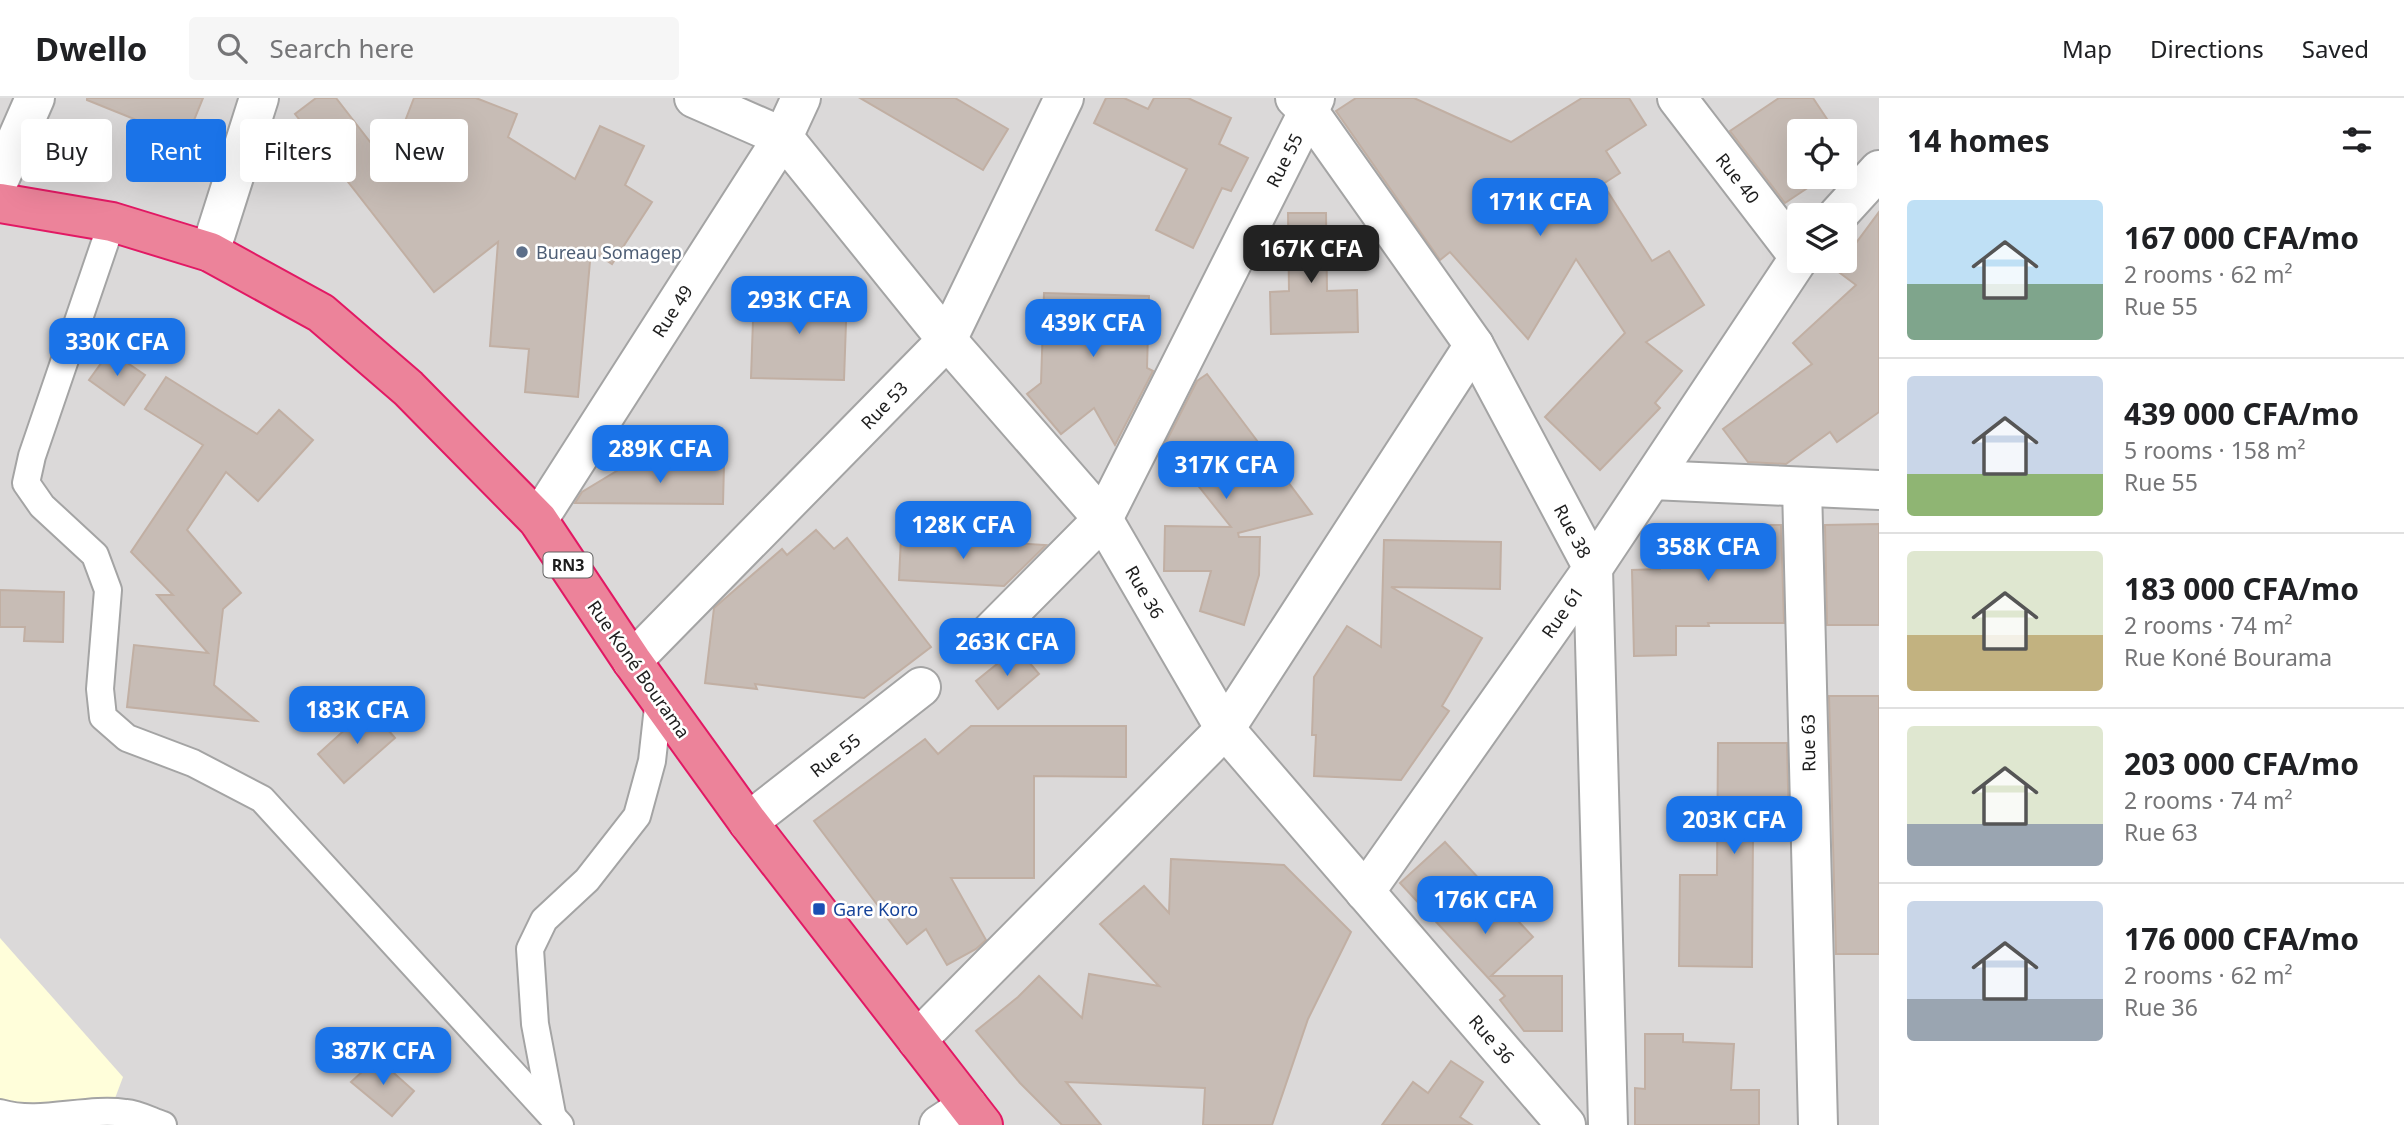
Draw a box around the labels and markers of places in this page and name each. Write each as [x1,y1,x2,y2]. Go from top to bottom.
pin: 171K CFA [1468,178,1612,238]
pin: 167K CFA [1239,226,1383,285]
place label: Bureau Somagep [536,240,682,264]
marker: Bureau Somagep [514,244,530,260]
pin: 293K CFA [727,276,871,336]
pin: 439K CFA [1021,300,1165,359]
pin: 330K CFA [45,318,189,378]
pin: 289K CFA [588,426,732,485]
pin: 317K CFA [1154,442,1298,501]
pin: 128K CFA [891,502,1035,561]
pin: 358K CFA [1636,524,1780,583]
pin: 263K CFA [935,618,1079,678]
pin: 183K CFA [285,686,429,746]
pin: 203K CFA [1662,796,1806,856]
pin: 176K CFA [1413,876,1557,936]
place label: Gare Koro [833,897,918,921]
marker: Gare Koro [811,901,827,917]
pin: 387K CFA [311,1028,455,1087]

